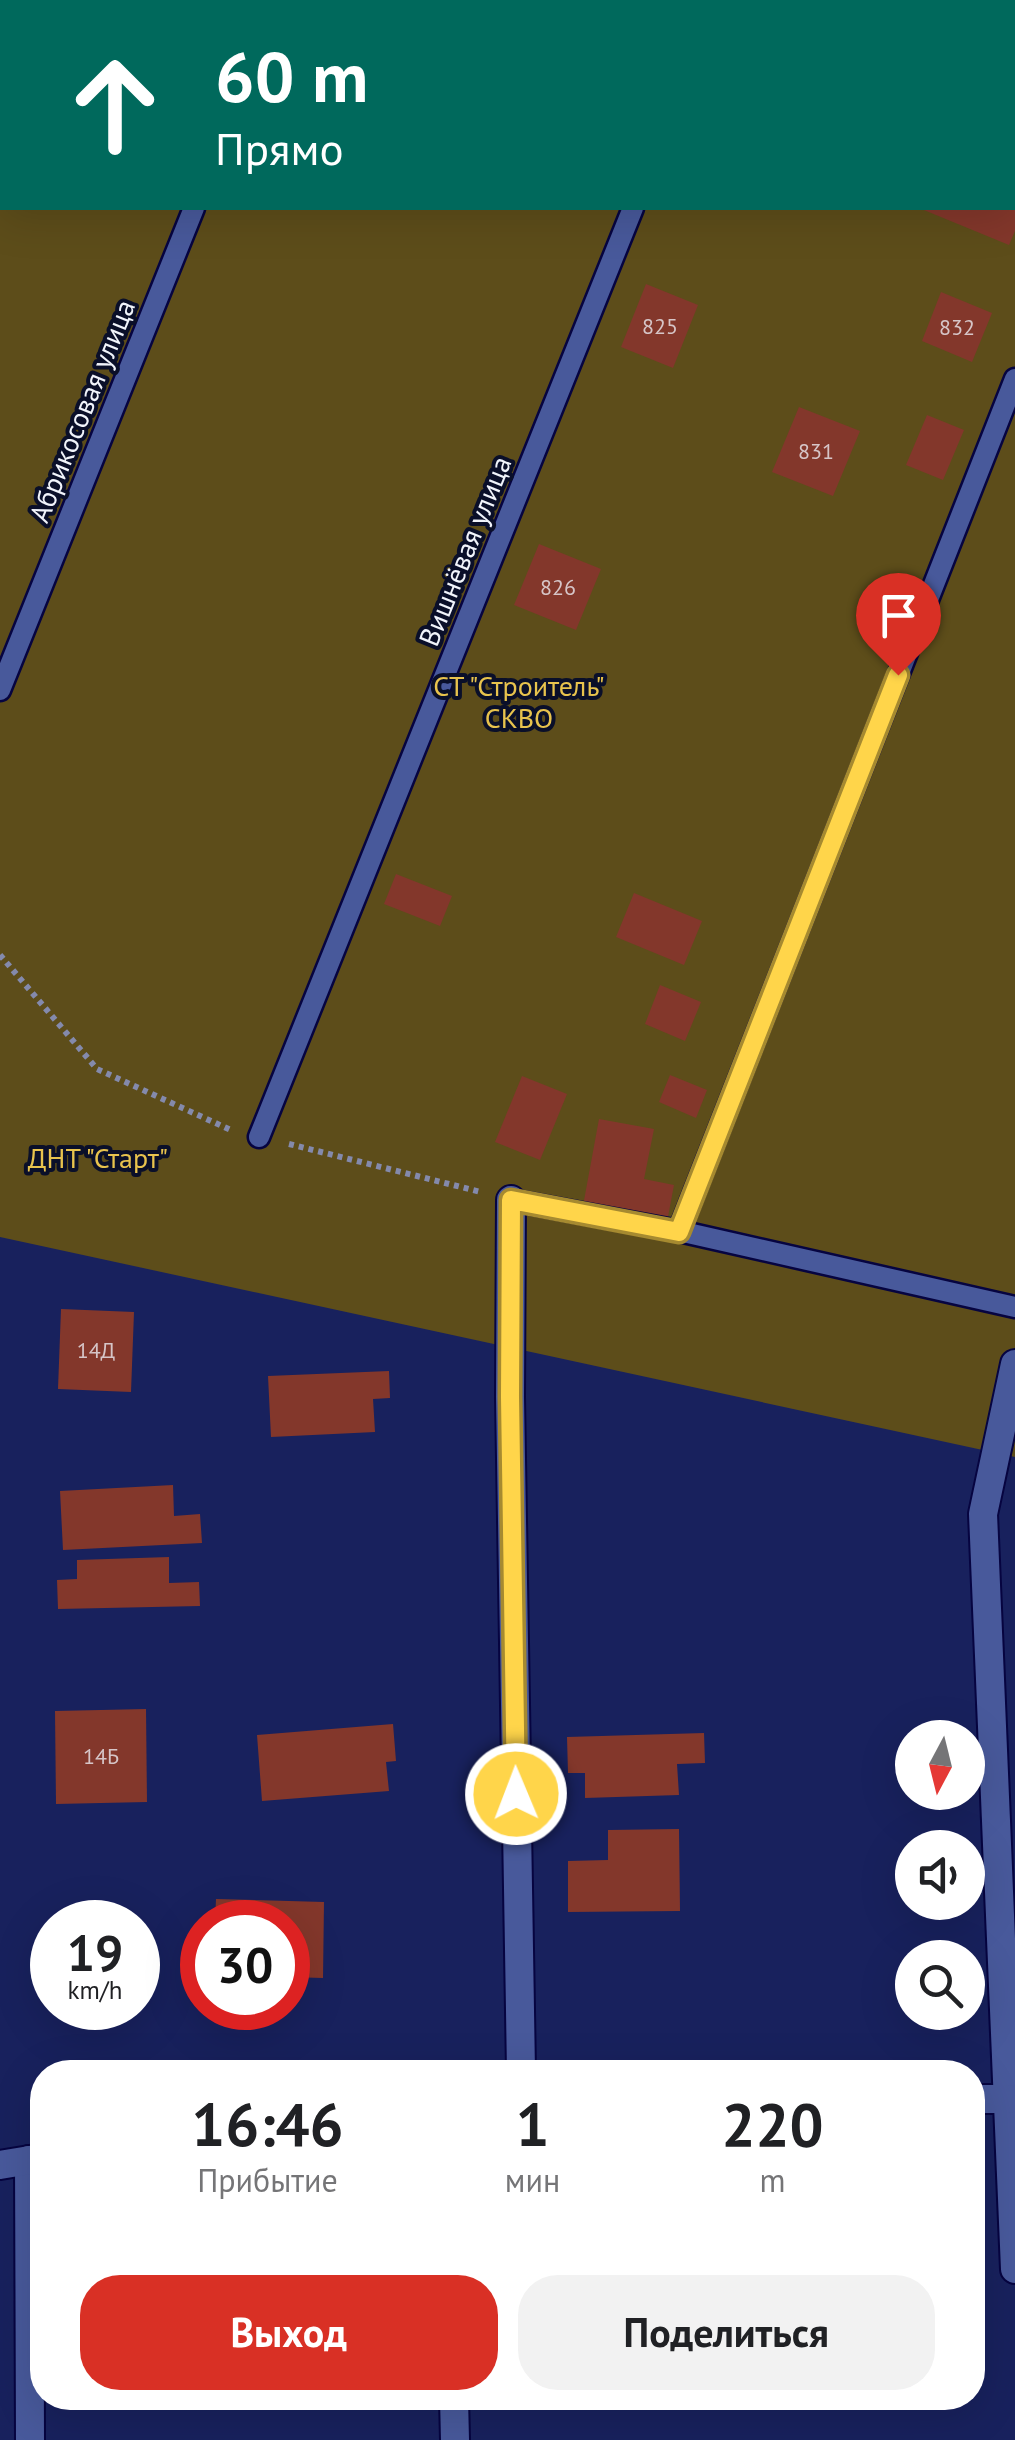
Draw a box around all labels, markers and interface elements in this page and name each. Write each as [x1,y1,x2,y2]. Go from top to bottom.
text: 60 m [215,31,368,121]
icon: ahead [50,40,180,170]
text: Прямо [215,119,344,177]
street label: Абрикосовая улица [20,294,143,528]
house number: 825 [642,312,678,340]
house number: 832 [939,313,975,341]
house number: 831 [798,437,834,465]
street label: Вишнёвая улица [410,450,519,651]
house number: 826 [540,573,576,601]
pin [856,573,941,676]
icon: arrive [871,588,926,643]
park label: СТ "Строитель" СКВО [433,667,605,736]
park label: ДНТ "Старт" [28,1139,168,1176]
house number: 14Д [77,1336,116,1364]
north arrow [895,1720,985,1810]
map controls [895,1720,985,2030]
house number: 14Б [83,1742,119,1770]
position arrow [464,1742,568,1846]
button: sound [895,1830,985,1920]
speed limit sign: 30 [180,1900,310,2030]
text: 19 [67,1920,123,1985]
button: search [895,1940,985,2030]
text: km/h [68,1974,122,2006]
text: 16:46 [191,2085,344,2163]
text: 1 [516,2085,550,2163]
text: 220 [722,2085,824,2163]
text: Прибытие [197,2159,338,2201]
text: мин [505,2159,560,2201]
text: m [760,2159,786,2201]
button: Выход [80,2275,498,2390]
button: Поделиться [518,2275,935,2390]

